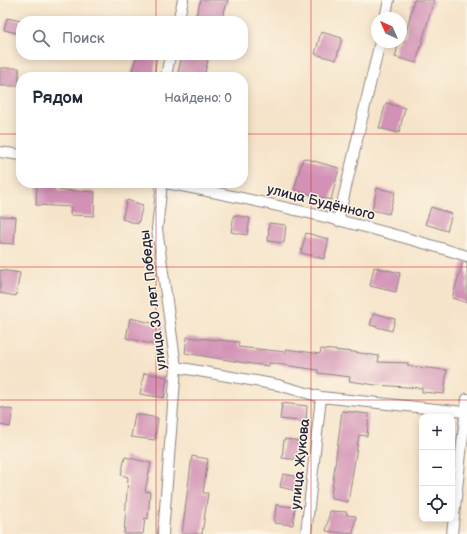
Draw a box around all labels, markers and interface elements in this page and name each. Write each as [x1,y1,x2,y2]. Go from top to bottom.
north arrow [371,12,407,48]
search box [16,16,248,60]
icon: search [30,27,52,49]
text: Поиск [62,29,105,48]
text: Рядом [32,88,83,108]
text: Найдено: 0 [164,90,232,106]
street label: улица Будённого [265,180,377,224]
street label: улица 30 лет Победы [136,229,170,371]
map controls [419,414,455,522]
button: + [419,414,455,450]
street label: улица Жукова [287,417,313,510]
button: − [419,450,455,486]
button: locate [419,486,455,522]

